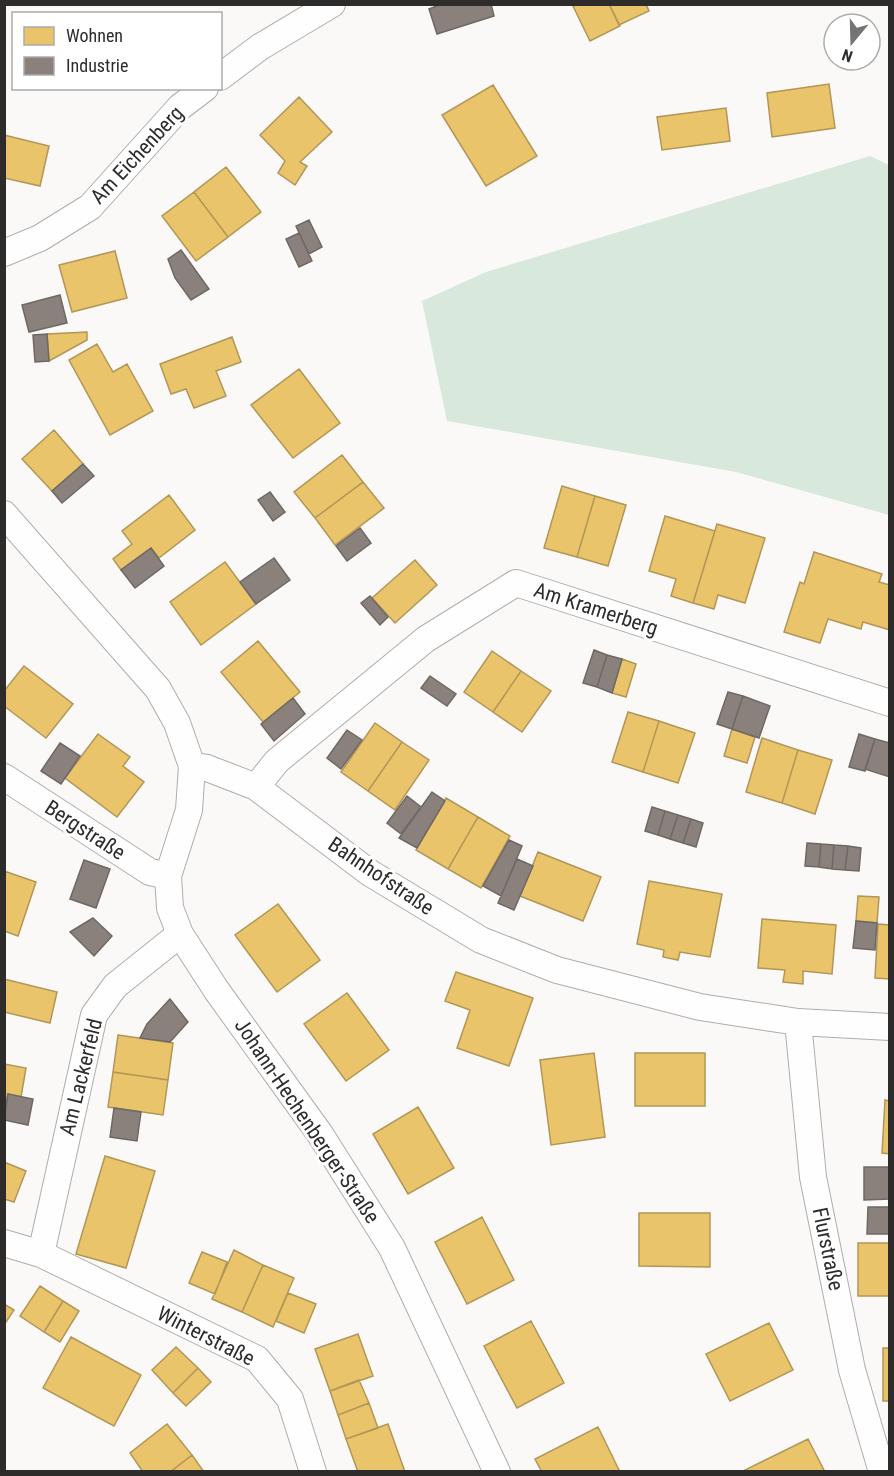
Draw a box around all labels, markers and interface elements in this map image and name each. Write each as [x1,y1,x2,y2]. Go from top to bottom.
legend [12,12,222,90]
north arrow [822,12,882,72]
text: Wohnen [66,25,123,46]
text: N [840,45,855,66]
text: Industrie [66,55,128,76]
street label: Am Eichenberg [86,101,188,209]
street label: Am Kramerberg [531,578,661,640]
street label: Bergstraße [41,795,130,865]
street label: Bahnhofstraße [324,832,438,920]
street label: Johann-Hechenberger-Straße [230,1014,385,1228]
street label: Am Lackerfeld [55,1016,107,1138]
street label: Flurstraße [808,1205,849,1293]
street label: Winterstraße [153,1301,259,1371]

